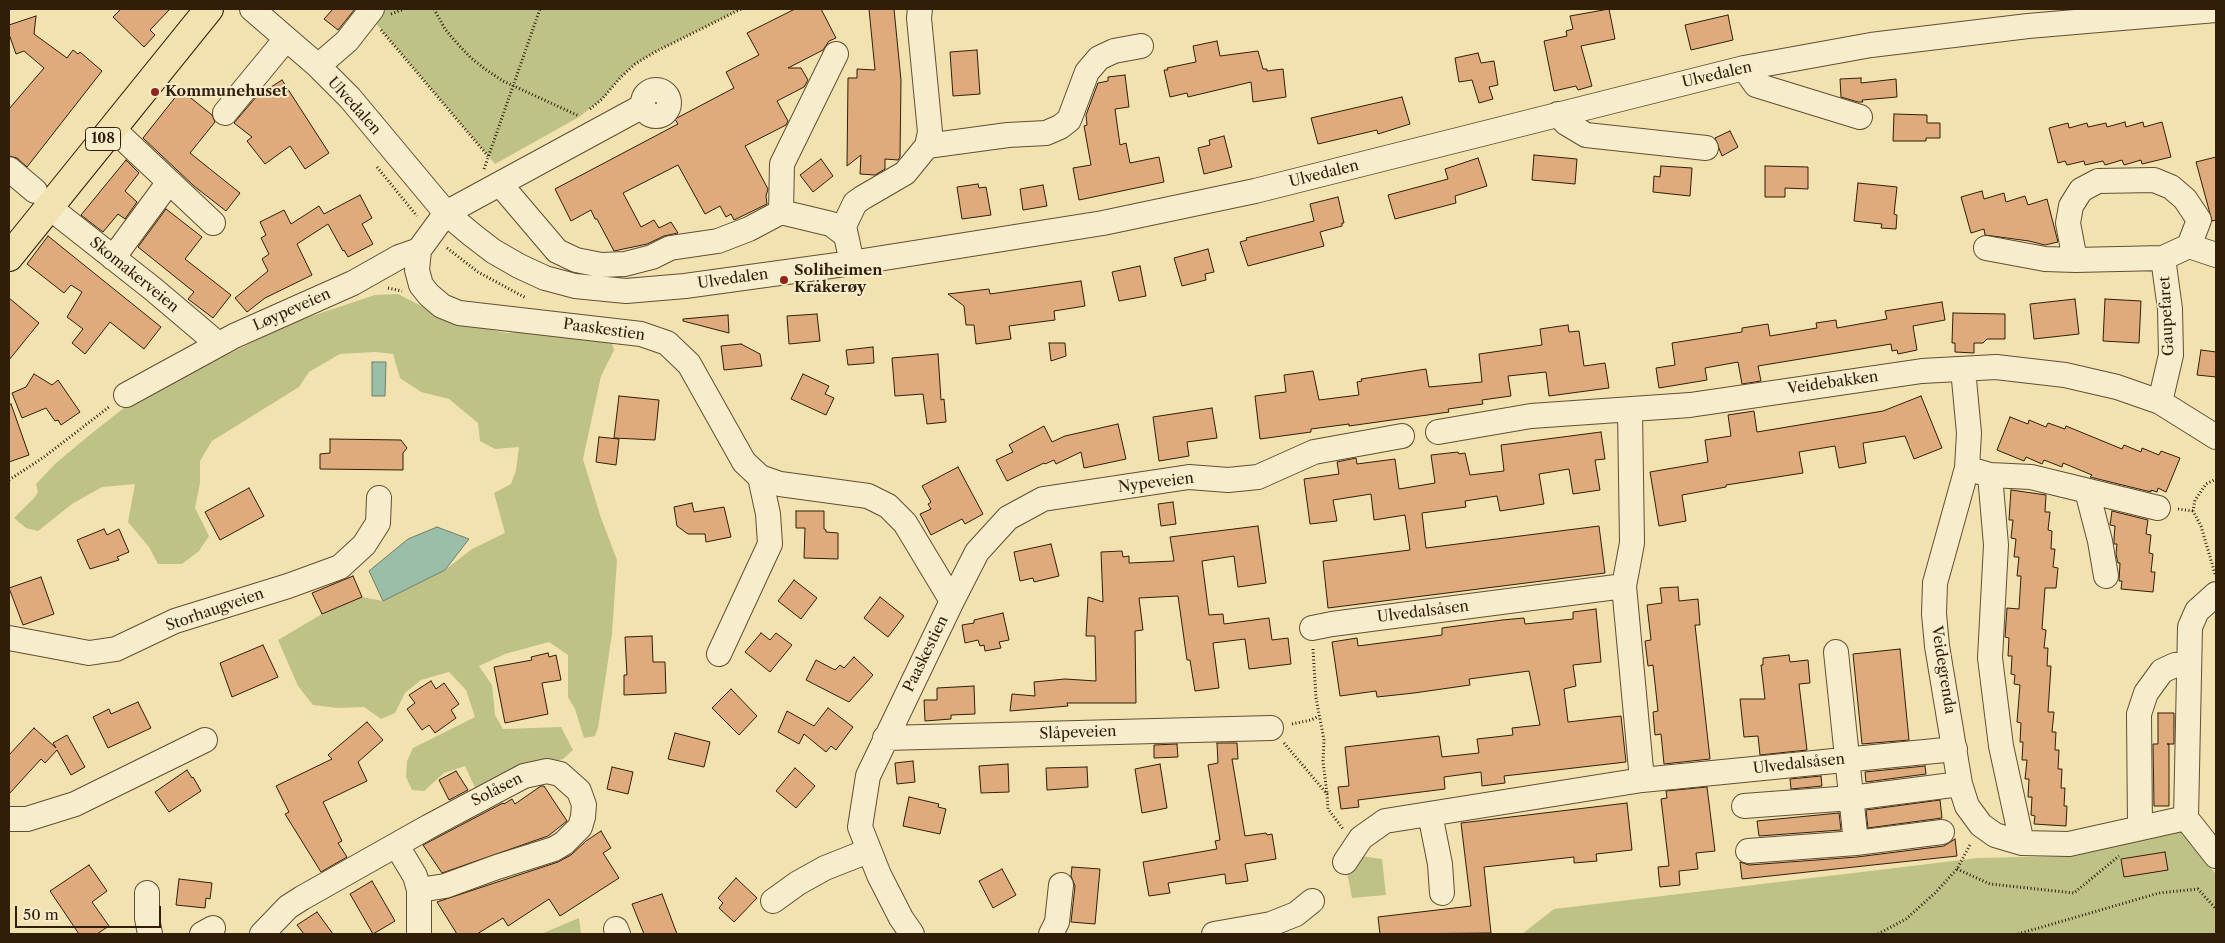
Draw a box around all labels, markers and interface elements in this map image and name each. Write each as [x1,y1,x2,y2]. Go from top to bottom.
street label: Ulvedalen [1680,58,1754,92]
street label: Ulvedalen [323,73,385,139]
place label: Kommunehuset [165,83,287,101]
marker: Kommunehuset [149,86,161,98]
road number: 108 [86,128,120,150]
street label: Ulvedalen [1287,157,1361,191]
street label: Skomakerveien [86,234,182,316]
place label: Soliheimen Kråkerøy [794,262,883,297]
street label: Ulvedalen [696,265,770,293]
marker: Soliheimen Kråkerøy [778,274,790,286]
street label: Gaupefaret [2156,276,2178,356]
street label: Løypeveien [250,285,334,335]
street label: Paaskestien [562,315,646,345]
street label: Veidebakken [1786,368,1880,398]
street label: Nypeveien [1117,469,1195,497]
street label: Storhaugveien [164,585,266,635]
street label: Ulvedalsåsen [1376,597,1470,627]
street label: Paaskestien [900,613,952,695]
street label: Veidegrenda [1927,625,1959,715]
street label: Slåpeveien [1039,723,1117,743]
street label: Ulvedalsåsen [1752,750,1846,778]
street label: Solåsen [468,770,526,810]
scale bar [18,896,164,928]
text: 50 m [23,905,59,924]

